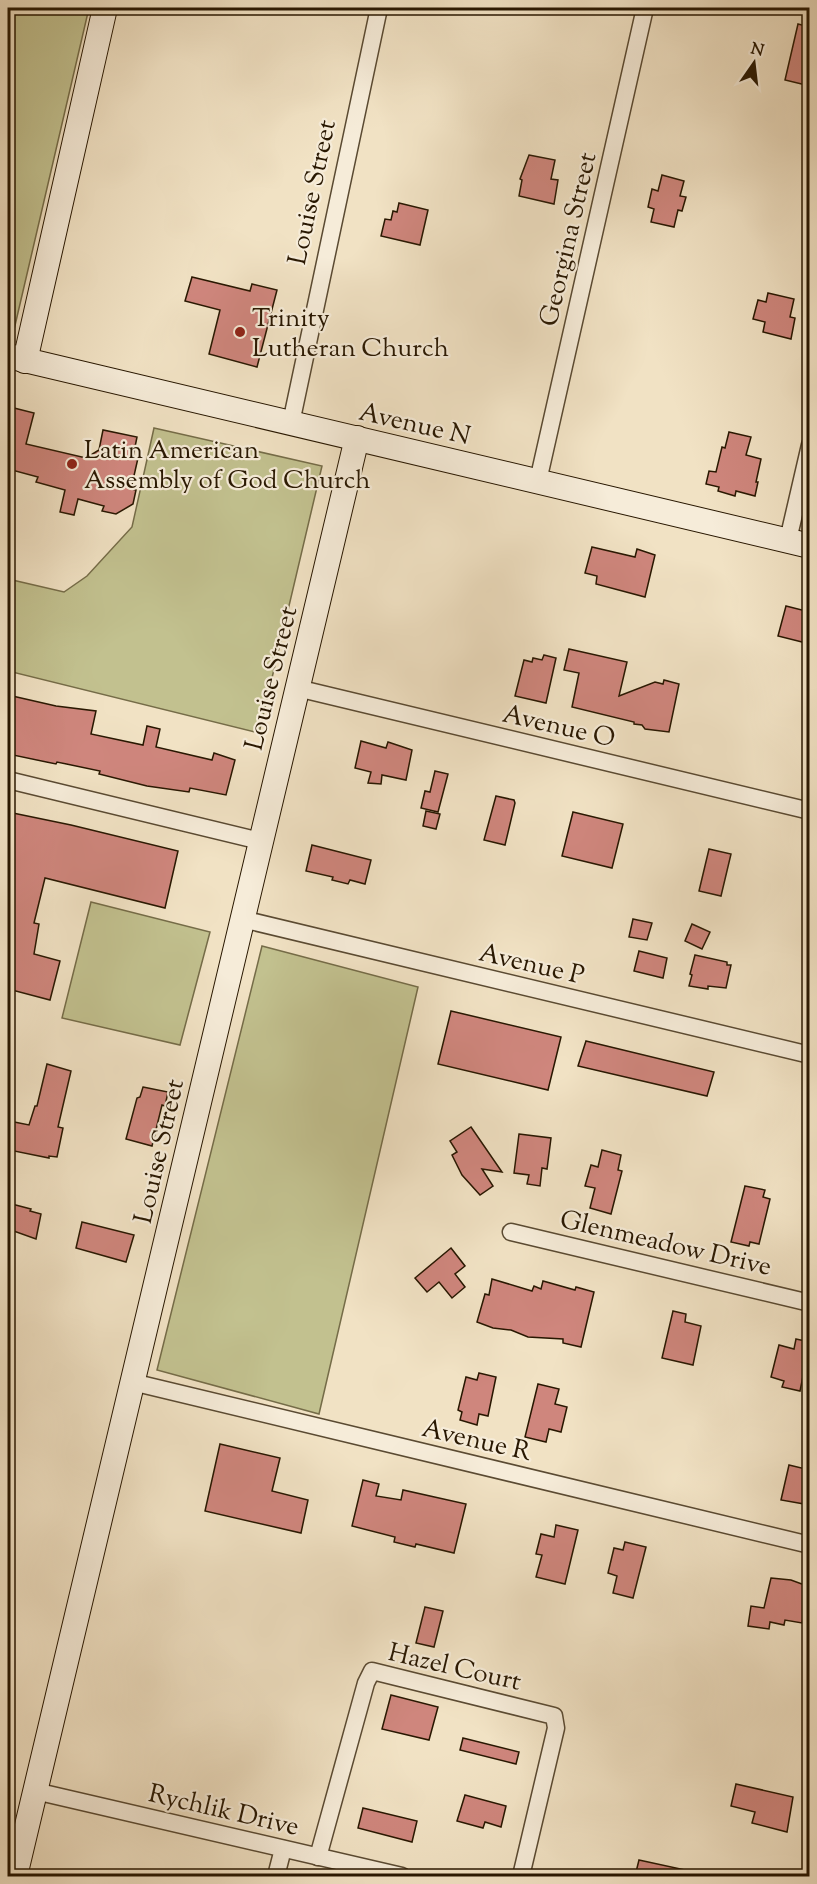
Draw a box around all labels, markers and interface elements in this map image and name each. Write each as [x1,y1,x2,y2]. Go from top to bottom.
north arrow [724,33,784,93]
text: N [748,38,766,64]
street label: Louise Street [280,117,347,268]
street label: Georgina Street [531,149,607,330]
place label: Trinity Lutheran Church [252,301,449,368]
marker: Trinity Lutheran Church [233,325,247,339]
street label: Avenue N [355,395,474,456]
place label: Latin American Assembly of God Church [84,433,371,500]
marker: Latin American Assembly of God Church [65,457,79,471]
street label: Louise Street [237,603,308,755]
street label: Avenue O [498,697,618,758]
street label: Avenue P [475,935,588,996]
street label: Louise Street [126,1076,195,1227]
street label: Glenmeadow Drive [556,1202,775,1287]
street label: Avenue R [418,1411,535,1472]
street label: Hazel Court [384,1635,525,1702]
street label: Rychlik Drive [144,1776,302,1847]

